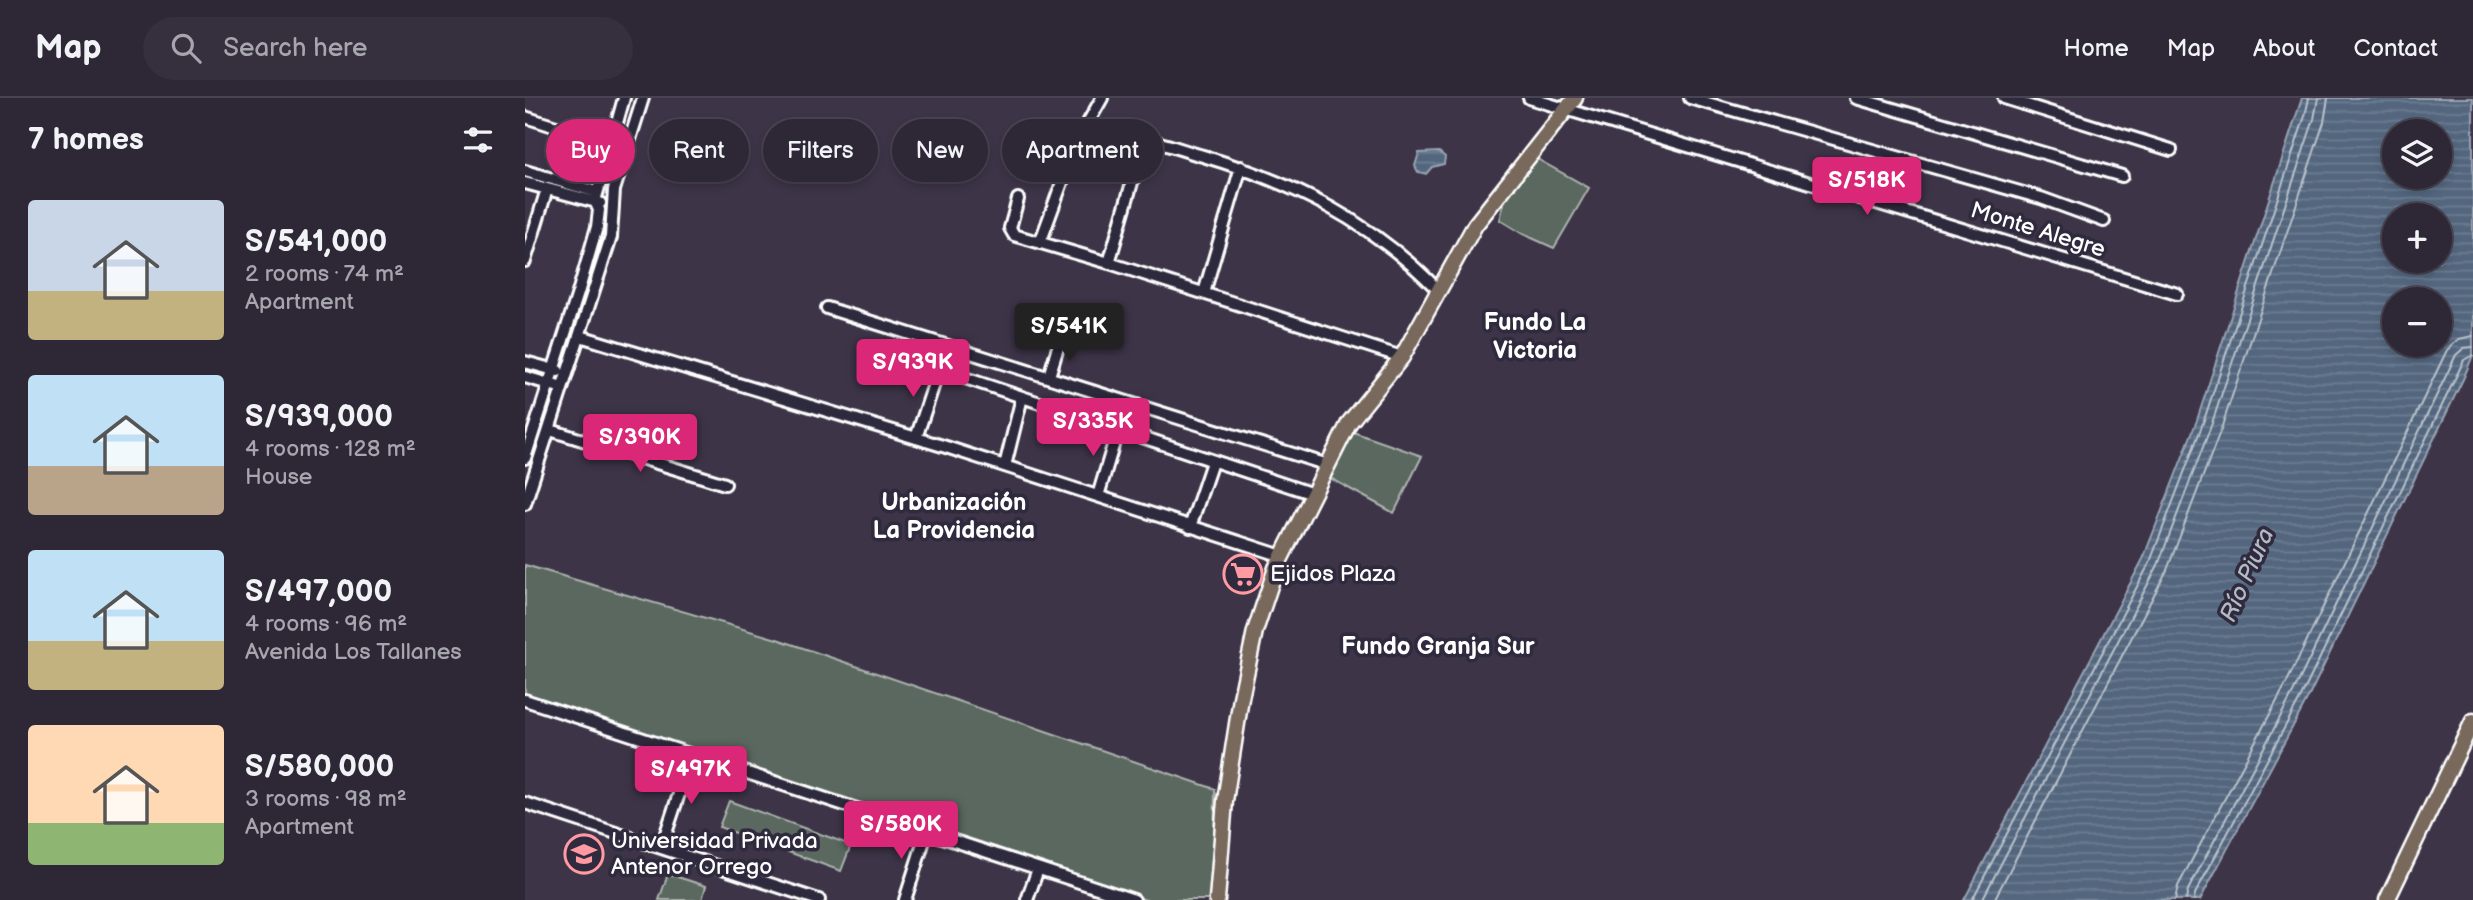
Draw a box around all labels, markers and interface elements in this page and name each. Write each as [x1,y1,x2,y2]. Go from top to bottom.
search box [143,17,633,80]
text: Map [35,28,101,68]
icon: search [167,29,205,67]
text: Search here [223,33,367,64]
text: Home [2064,34,2129,63]
text: Map [2167,34,2215,63]
text: About [2253,34,2315,63]
text: Contact [2353,34,2438,63]
chip: Buy [546,119,635,182]
chip: Rent [649,119,749,182]
chip: Filters [763,119,878,182]
chip: New [892,119,988,182]
chip: Apartment [1002,119,1163,182]
map controls [2382,119,2452,357]
button: layers [2382,119,2452,189]
icon: filters [459,121,497,159]
text: 7 homes [28,122,144,158]
pin: S/518K [1810,158,1924,217]
text: S/518K [1828,166,1906,194]
street label: Monte Alegre [1967,196,2109,264]
button: + [2382,203,2452,273]
text: S/541,000 [245,224,387,260]
icon: home [84,228,168,312]
text: 2 rooms · 74 m² [245,260,404,288]
button: − [2382,287,2452,357]
text: Apartment [245,288,354,316]
pin: S/541K [1012,303,1126,363]
district label: Fundo La Victoria [1484,308,1586,365]
text: S/541K [1031,312,1107,340]
pin: S/939K [856,340,970,399]
text: S/939K [873,348,953,376]
pin: S/335K [1036,398,1150,458]
text: S/939,000 [245,399,393,435]
icon: home [84,403,168,487]
text: S/335K [1053,407,1133,435]
pin: S/390K [583,414,697,474]
text: S/390K [599,423,681,451]
text: 4 rooms · 128 m² [245,435,416,463]
text: House [245,463,312,491]
district label: Urbanización La Providencia [873,488,1035,545]
water label: Río Piura [2214,524,2280,626]
supermarket icon: Ejidos Plaza [1222,553,1264,595]
place label: Ejidos Plaza [1270,560,1396,588]
text: S/497,000 [245,574,392,610]
icon: home [84,578,168,662]
text: 4 rooms · 96 m² [245,610,407,638]
district label: Fundo Granja Sur [1341,632,1535,661]
text: Avenida Los Tallanes [245,638,462,666]
pin: S/497K [634,746,748,806]
text: S/580,000 [245,749,394,785]
icon: home [84,753,168,837]
text: S/497K [651,755,731,783]
text: 3 rooms · 98 m² [245,785,407,813]
pin: S/580K [844,802,958,861]
text: S/580K [860,810,942,838]
text: Apartment [245,813,354,841]
place label: Universidad Privada Antenor Orrego [611,827,818,881]
school or university icon: Universidad Privada Antenor Orrego [563,833,605,875]

